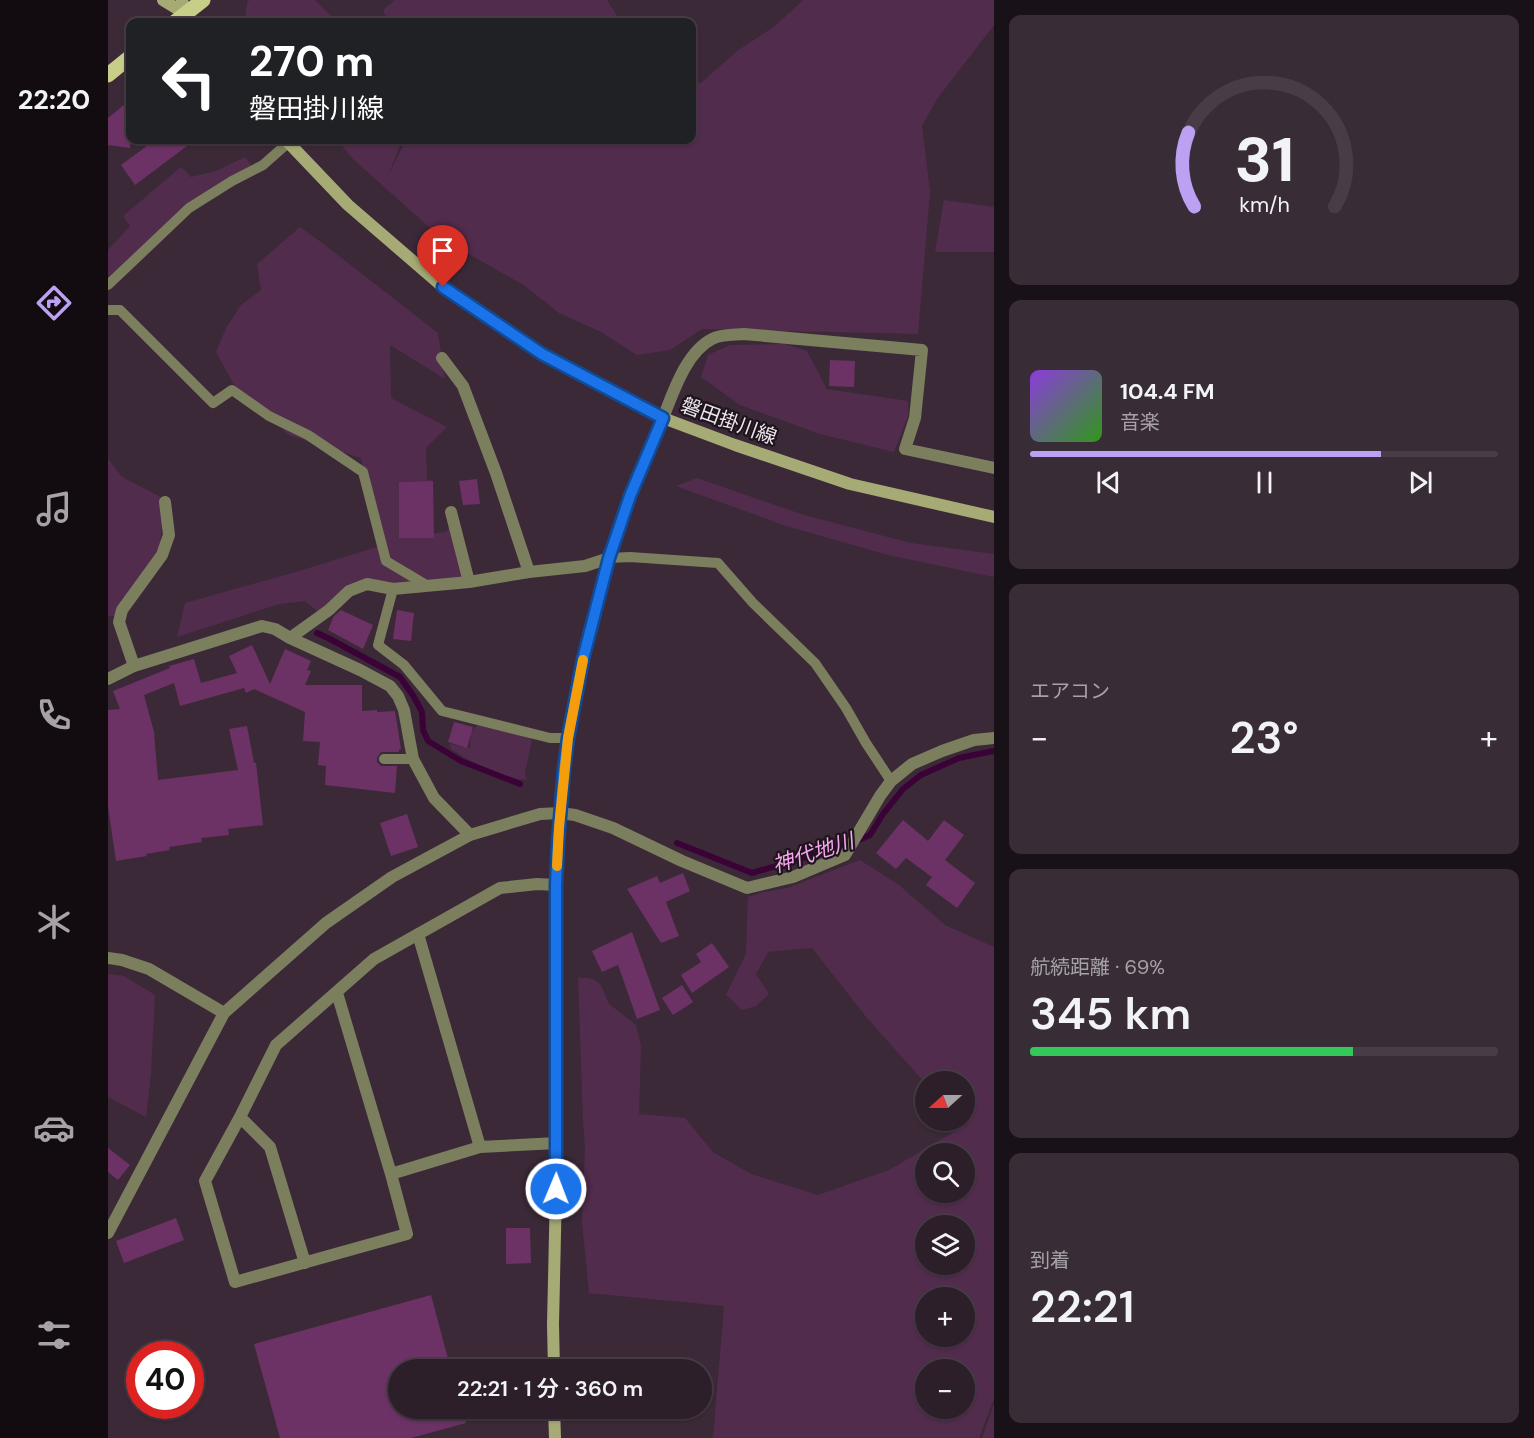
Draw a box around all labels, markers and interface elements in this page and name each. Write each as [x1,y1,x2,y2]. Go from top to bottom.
text: 270 m [249,34,374,89]
icon: left [150,42,228,120]
text: 22:20 [18,82,90,117]
text: 磐田掛川線 [249,91,384,126]
text: 31 [1234,119,1294,200]
text: km/h [1239,191,1289,219]
pin [417,225,468,287]
icon: arrive [426,234,459,267]
icon: directions [33,282,75,324]
text: 104.4 FM [1120,377,1215,406]
street label: 磐田掛川線 [678,392,780,450]
text: 音楽 [1120,409,1160,435]
icon: previous [1092,466,1125,499]
icon: pause [1248,466,1281,499]
icon: next [1404,466,1437,499]
icon: music [33,488,75,530]
text: エアコン [1030,678,1110,704]
icon: phone [33,694,75,736]
text: 23° [1230,708,1299,767]
text: − [1030,716,1048,759]
text: + [1480,716,1498,759]
water label: 神代地川 [769,826,859,879]
icon: climate [33,901,75,943]
text: 航続距離 · 69% [1030,954,1165,980]
text: 345 km [1030,984,1191,1043]
north arrow [915,1071,975,1131]
map controls [915,1071,975,1419]
icon: car [33,1107,75,1149]
button: search [915,1143,975,1203]
position arrow [524,1157,588,1221]
button: layers [915,1215,975,1275]
text: 到着 [1030,1247,1070,1273]
text: 22:21 [1030,1277,1134,1336]
button: + [915,1287,975,1347]
icon: filters [33,1314,75,1356]
speed limit sign: 40 [126,1341,204,1419]
button: − [915,1359,975,1419]
text: 22:21 · 1 分 · 360 m [457,1374,643,1403]

